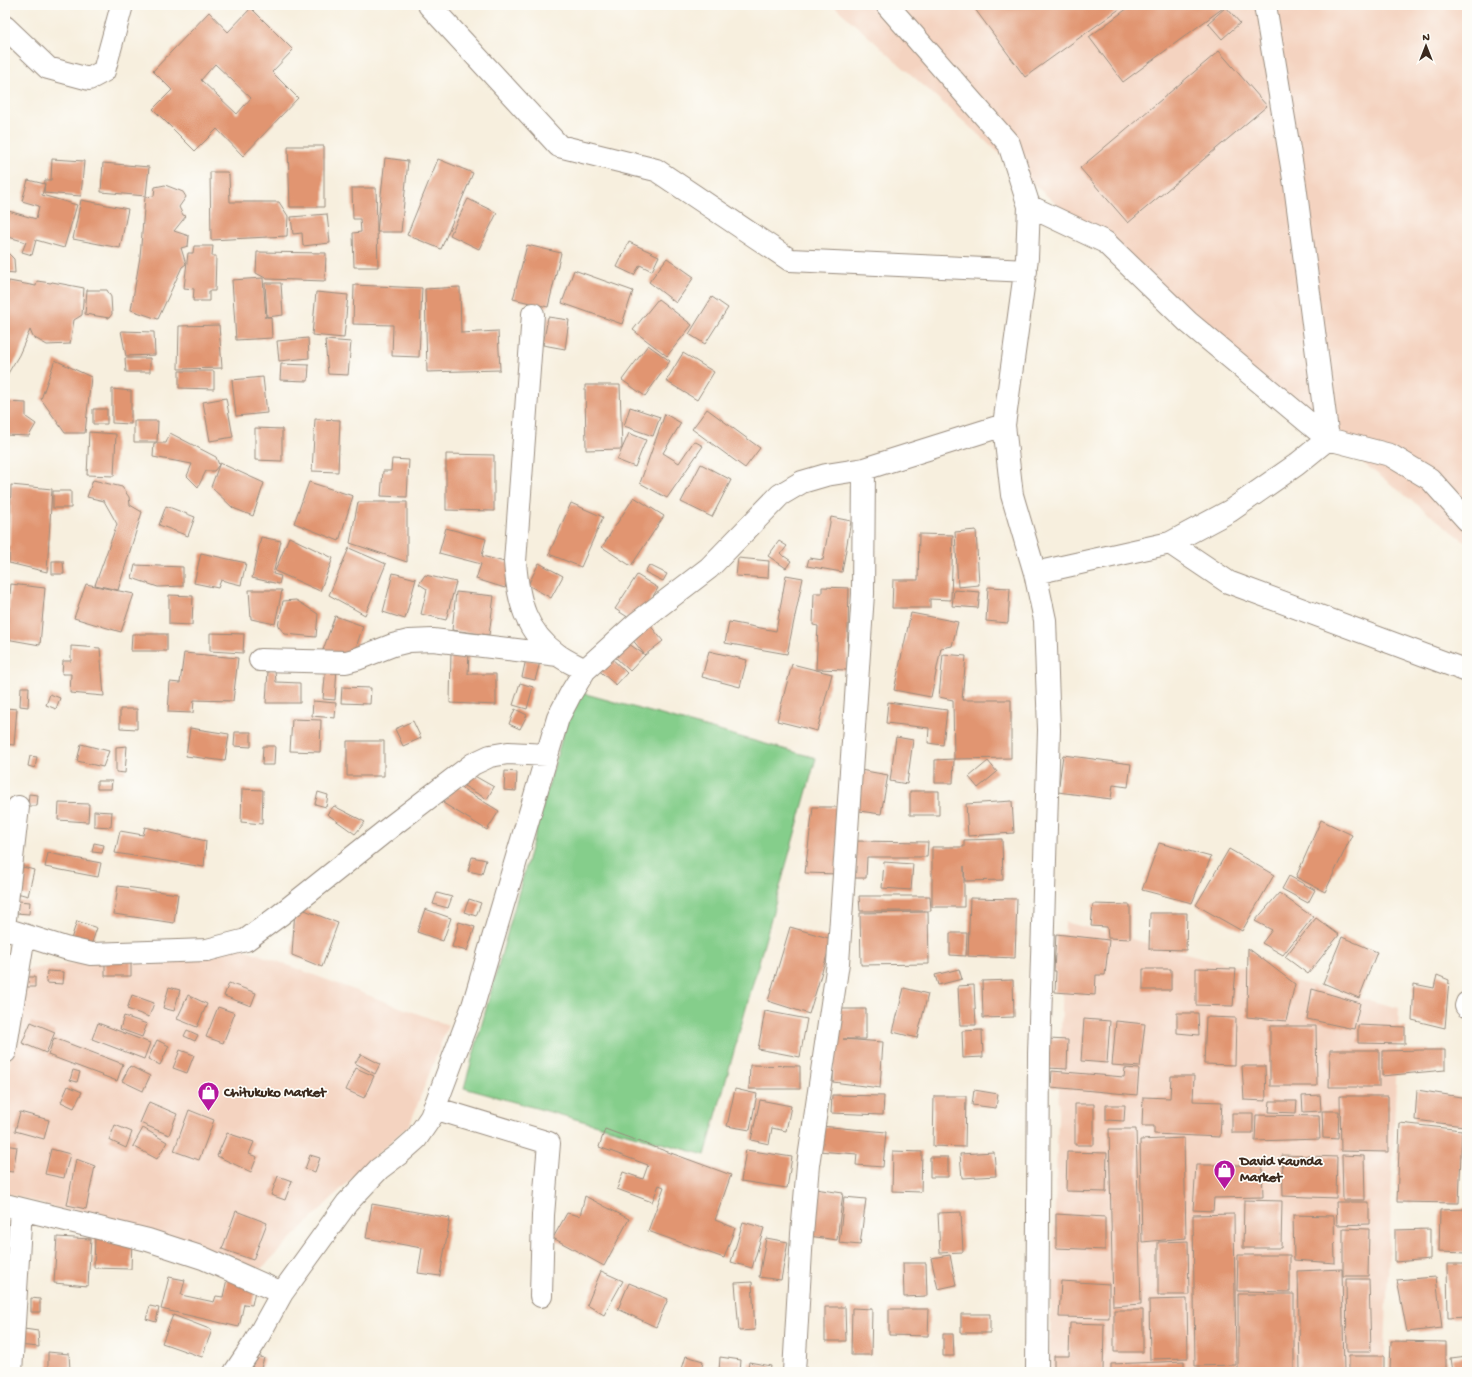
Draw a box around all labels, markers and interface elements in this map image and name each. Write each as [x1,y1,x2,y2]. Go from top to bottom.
north arrow [1406,26,1446,66]
text: N [1422,32,1430,44]
shop icon: Chitukuko Market [196,1080,222,1113]
place label: Chitukuko Market [223,1085,327,1102]
place label: David Kaunda Market [1238,1154,1324,1187]
shop icon: David Kaunda Market [1211,1157,1237,1190]

